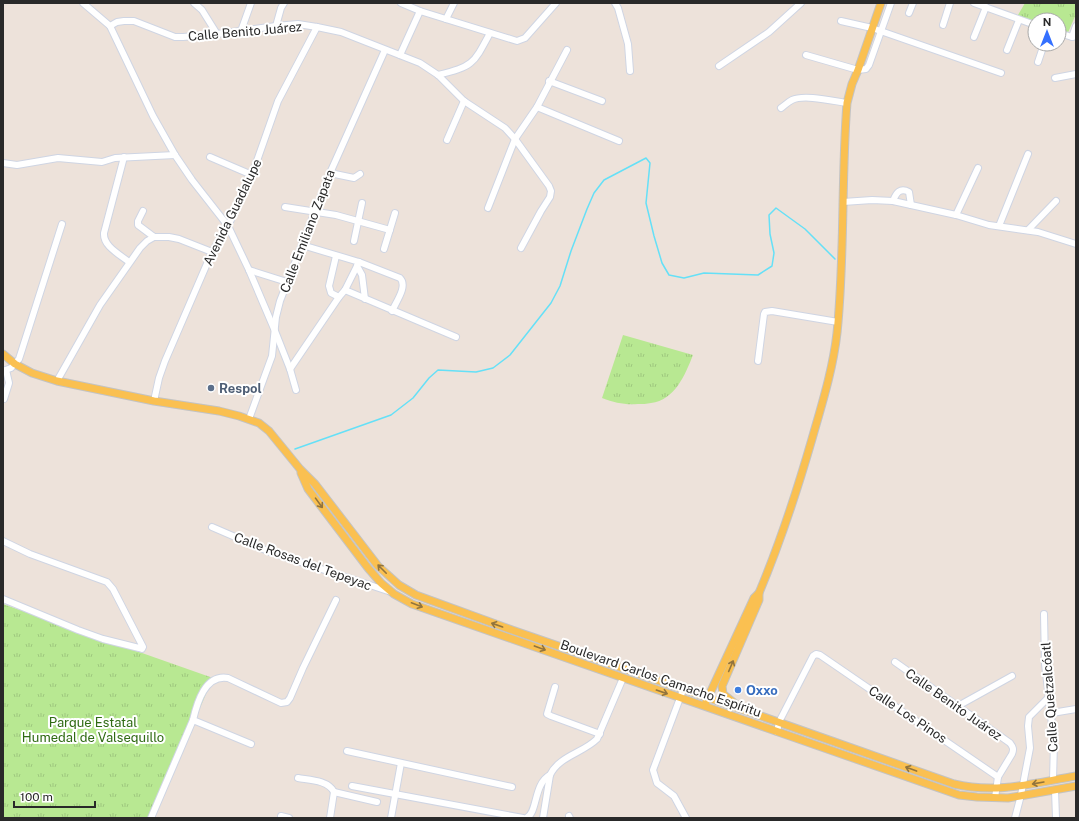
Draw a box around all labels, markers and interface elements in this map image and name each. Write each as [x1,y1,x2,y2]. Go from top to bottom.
north arrow [1027,12,1067,52]
text: N [1043,16,1051,28]
street label: Calle Benito Juárez [187,19,303,44]
street label: Avenida Guadalupe [200,156,265,268]
street label: Calle Emiliano Zapata [277,167,338,295]
place label: Respol [219,381,262,396]
marker: Respol [206,383,216,393]
one-way arrow [314,498,323,509]
street label: Calle Rosas del Tepeyac [232,530,374,593]
one-way arrow [377,564,386,574]
one-way arrow [410,602,422,610]
one-way arrow [491,621,504,628]
street label: Boulevard Carlos Camacho Espíritu [558,637,763,720]
street label: Calle Quetzalcóatl [1038,641,1061,753]
one-way arrow [533,645,545,653]
one-way arrow [727,661,735,673]
street label: Calle Benito Juárez [903,666,1005,743]
place label: Oxxo [746,683,778,698]
street label: Calle Los Pinos [866,683,950,746]
marker: Oxxo [733,685,743,695]
one-way arrow [655,689,668,696]
park label: Parque Estatal Humedal de Valsequillo [22,715,164,745]
one-way arrow [905,764,917,772]
one-way arrow [1031,779,1044,787]
scale bar [14,783,95,809]
text: 100 m [20,790,53,804]

